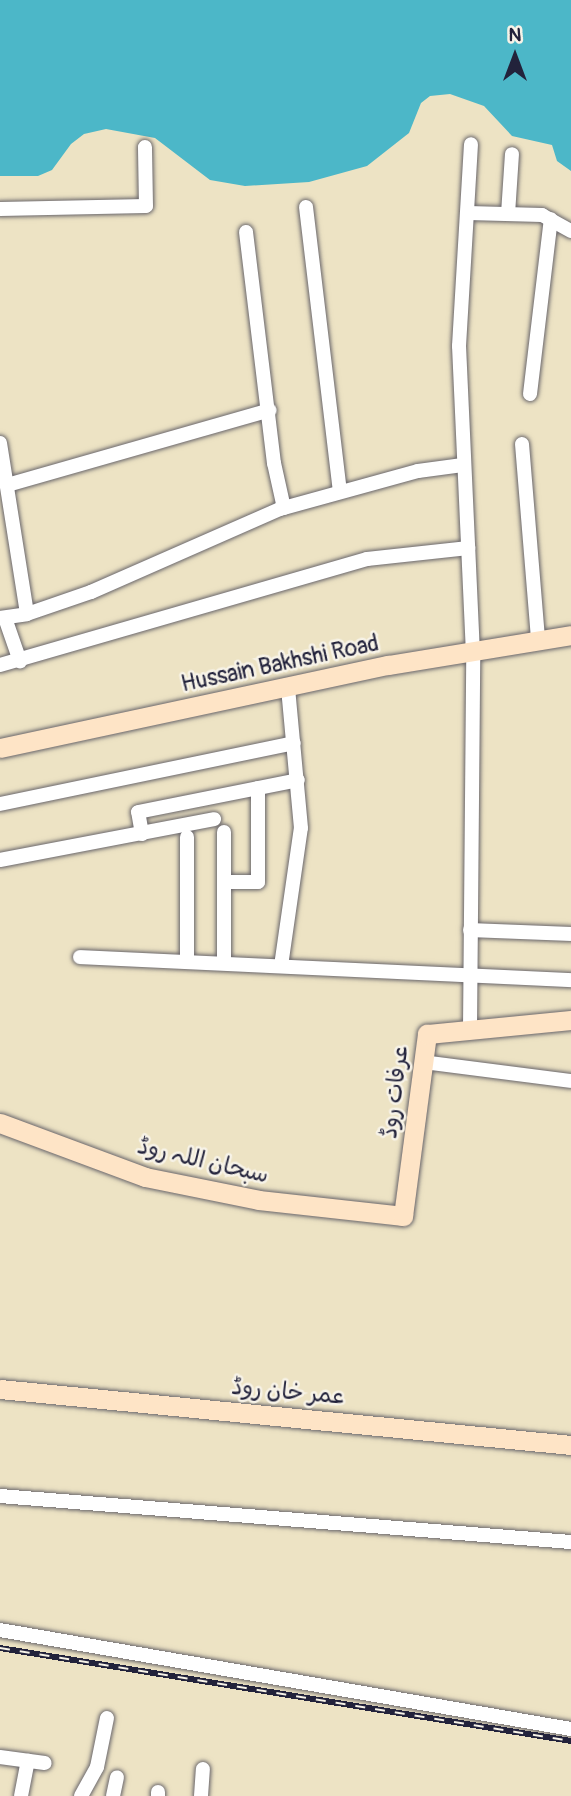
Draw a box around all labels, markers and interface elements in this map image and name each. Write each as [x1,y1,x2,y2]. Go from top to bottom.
north arrow [480,21,550,91]
text: N [509,23,521,47]
street label: Hussain Bakhshi Road [179,630,381,698]
street label: عرفات روڈ [376,1044,414,1140]
street label: سبحان اللہ روڈ [135,1132,271,1190]
street label: عمر خان روڈ [230,1373,346,1411]

